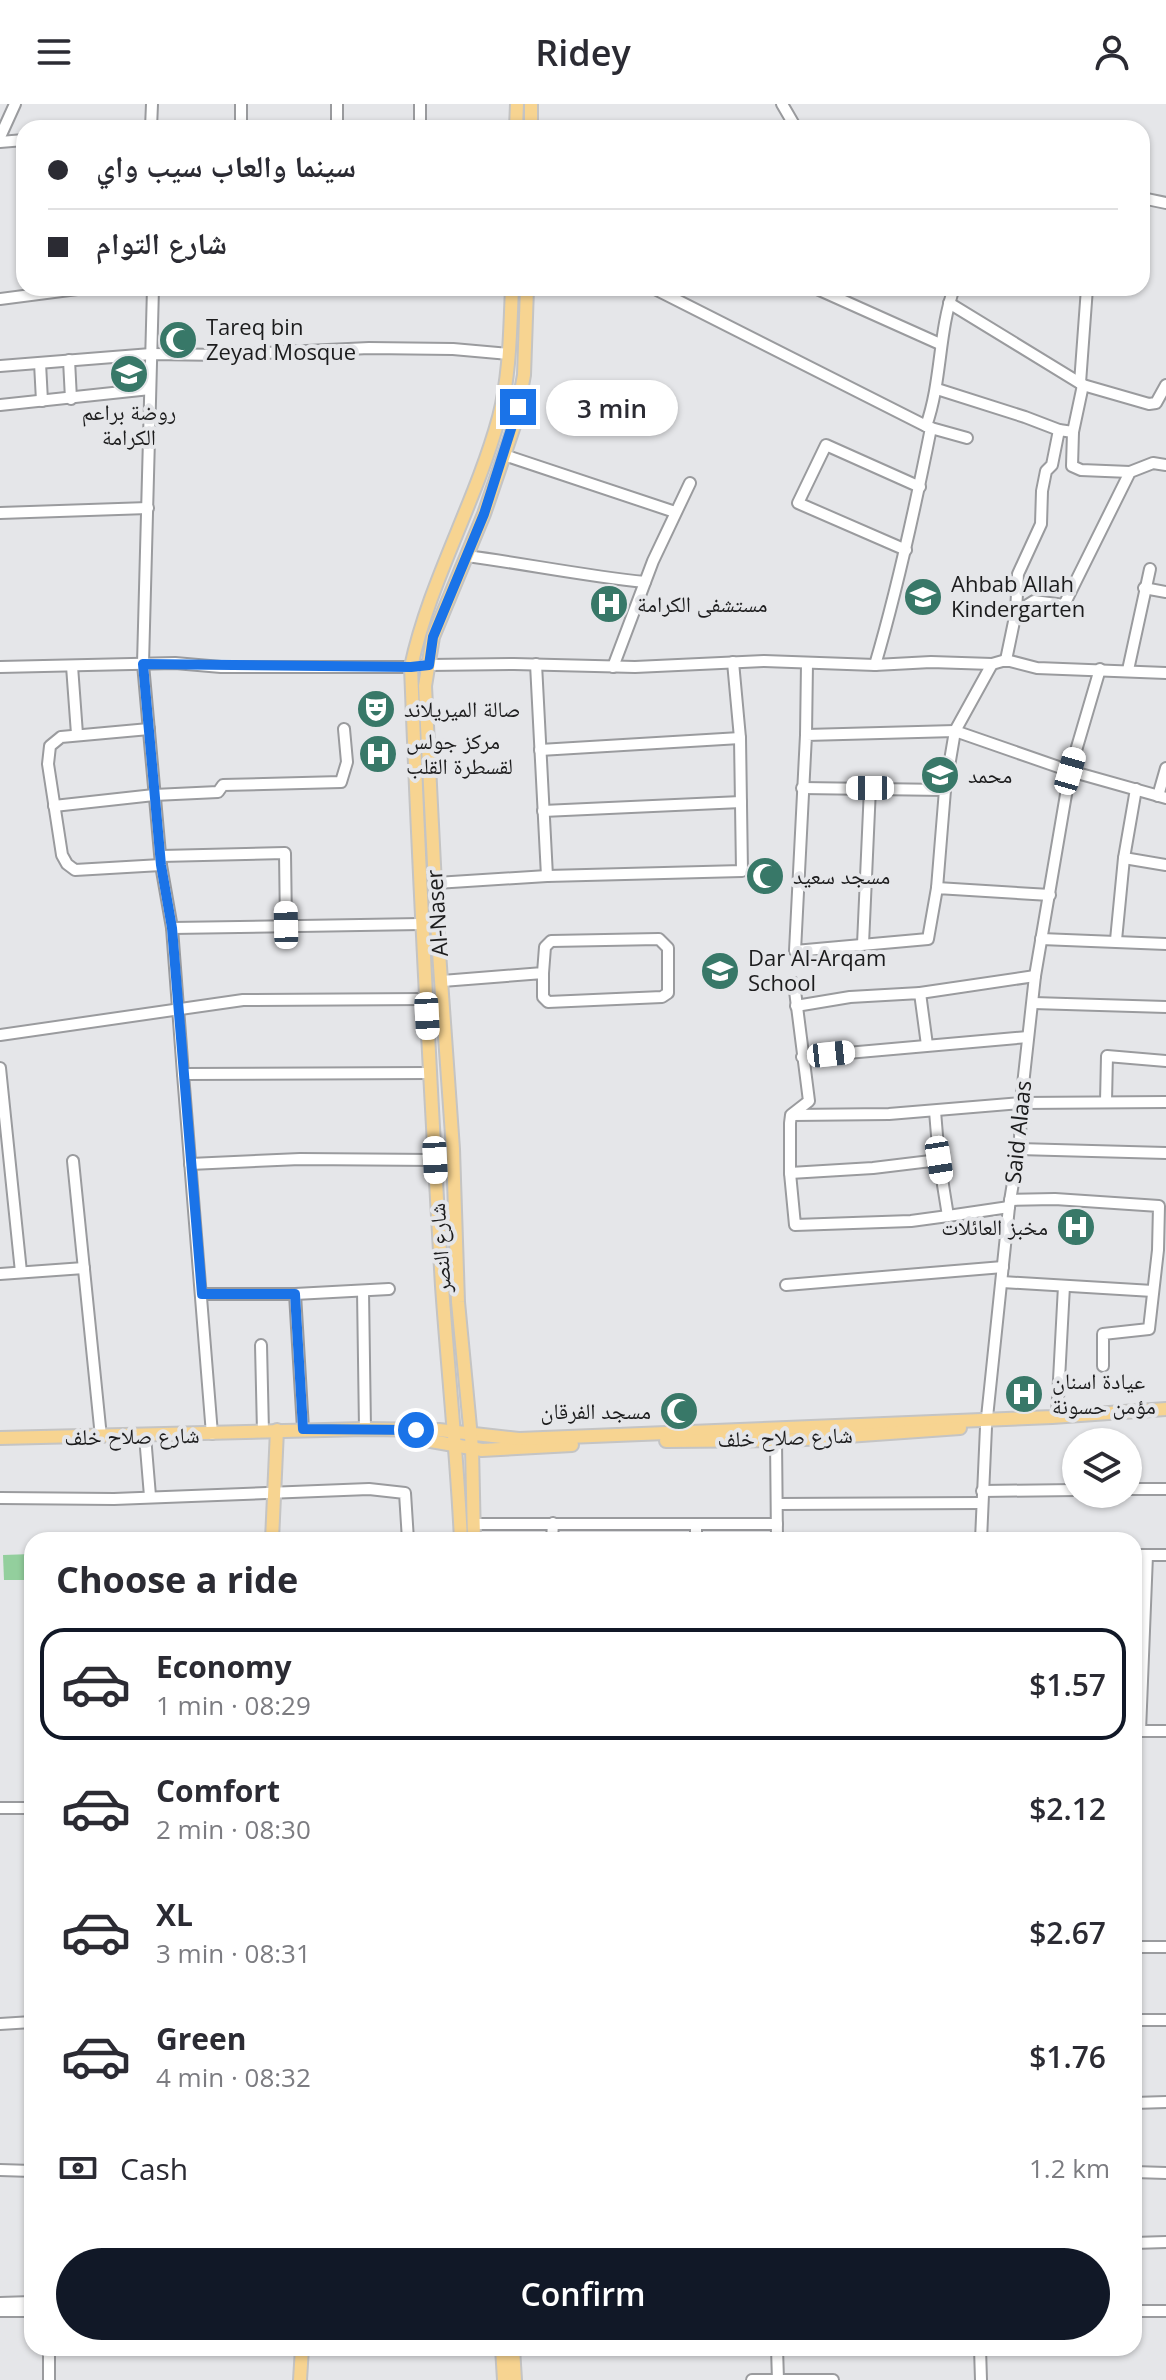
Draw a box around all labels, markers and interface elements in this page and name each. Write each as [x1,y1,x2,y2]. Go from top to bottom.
text: Ridey [535,28,631,77]
icon: menu [32,30,76,74]
icon: person [1090,30,1134,74]
text: سينما والعاب سيب واي [96,145,356,186]
text: شارع التوام [96,222,227,263]
place label: Tareq bin Zeyad Mosque [206,311,356,366]
mosque icon: Tareq bin Zeyad Mosque [157,319,199,361]
school or university icon: روضة براعم الكرامة [108,353,150,395]
callout: 3 min [546,379,678,435]
route end [500,389,536,425]
text: 3 min [577,390,647,426]
place label: روضة براعم الكرامة [82,396,176,451]
place label: Ahbab Allah Kindergarten [951,568,1085,623]
school or university icon: Ahbab Allah Kindergarten [902,576,944,618]
hospital icon: مستشفى الكرامة [588,583,630,625]
place label: مستشفى الكرامة [637,588,768,618]
theatre icon: صالة الميريلاند [355,688,397,730]
place label: صالة الميريلاند [404,693,520,723]
place label: مركز جولس لقسطرة القلب [406,725,513,780]
hospital icon: مركز جولس لقسطرة القلب [357,733,399,775]
car [1052,745,1088,797]
school or university icon: محمد [919,754,961,796]
place label: محمد [968,759,1012,789]
car [846,776,894,800]
mosque icon: مسجد سعيد [744,855,786,897]
place label: مسجد سعيد [793,860,890,890]
street label: Al-Naser [418,869,454,958]
car [274,901,298,949]
place label: Dar Al-Arqam School [748,942,886,997]
school or university icon: Dar Al-Arqam School [699,950,741,992]
car [414,991,440,1041]
car [806,1040,856,1068]
street label: Said Alaas [997,1079,1037,1185]
car [923,1134,955,1186]
car [422,1135,448,1185]
street label: شارع النصر [421,1202,457,1295]
hospital icon: مخبز العائلات [1055,1206,1097,1248]
place label: مخبز العائلات [941,1211,1048,1241]
place label: عيادة اسنان مؤمن حسونة [1052,1365,1156,1420]
hospital icon: عيادة اسنان مؤمن حسونة [1003,1373,1045,1415]
mosque icon: مسجد الفرقان [658,1390,700,1432]
place label: مسجد الفرقان [541,1395,651,1425]
route start [398,1412,434,1448]
street label: شارع صلاح خلف [64,1419,200,1451]
street label: شارع صلاح خلف [717,1419,853,1453]
map controls [1062,1428,1142,1508]
button: layers [1062,1428,1142,1508]
text: Choose a ride [56,1555,298,1604]
text: Economy [156,1646,292,1687]
icon: car [60,1648,132,1720]
text: $1.57 [1029,1664,1106,1705]
text: 1 min · 08:29 [156,1687,311,1723]
text: Comfort [156,1770,280,1811]
icon: car [60,1772,132,1844]
text: $2.12 [1029,1788,1106,1829]
text: 2 min · 08:30 [156,1811,311,1847]
text: XL [156,1894,193,1935]
icon: car [60,1896,132,1968]
text: $2.67 [1029,1912,1106,1953]
text: 3 min · 08:31 [156,1935,311,1971]
text: Green [156,2018,247,2059]
icon: car [60,2020,132,2092]
text: $1.76 [1029,2036,1106,2077]
text: 4 min · 08:32 [156,2059,311,2095]
icon: cash [56,2146,100,2190]
text: Cash [120,2148,188,2189]
text: 1.2 km [1029,2150,1110,2186]
button: Confirm [56,2248,1110,2340]

